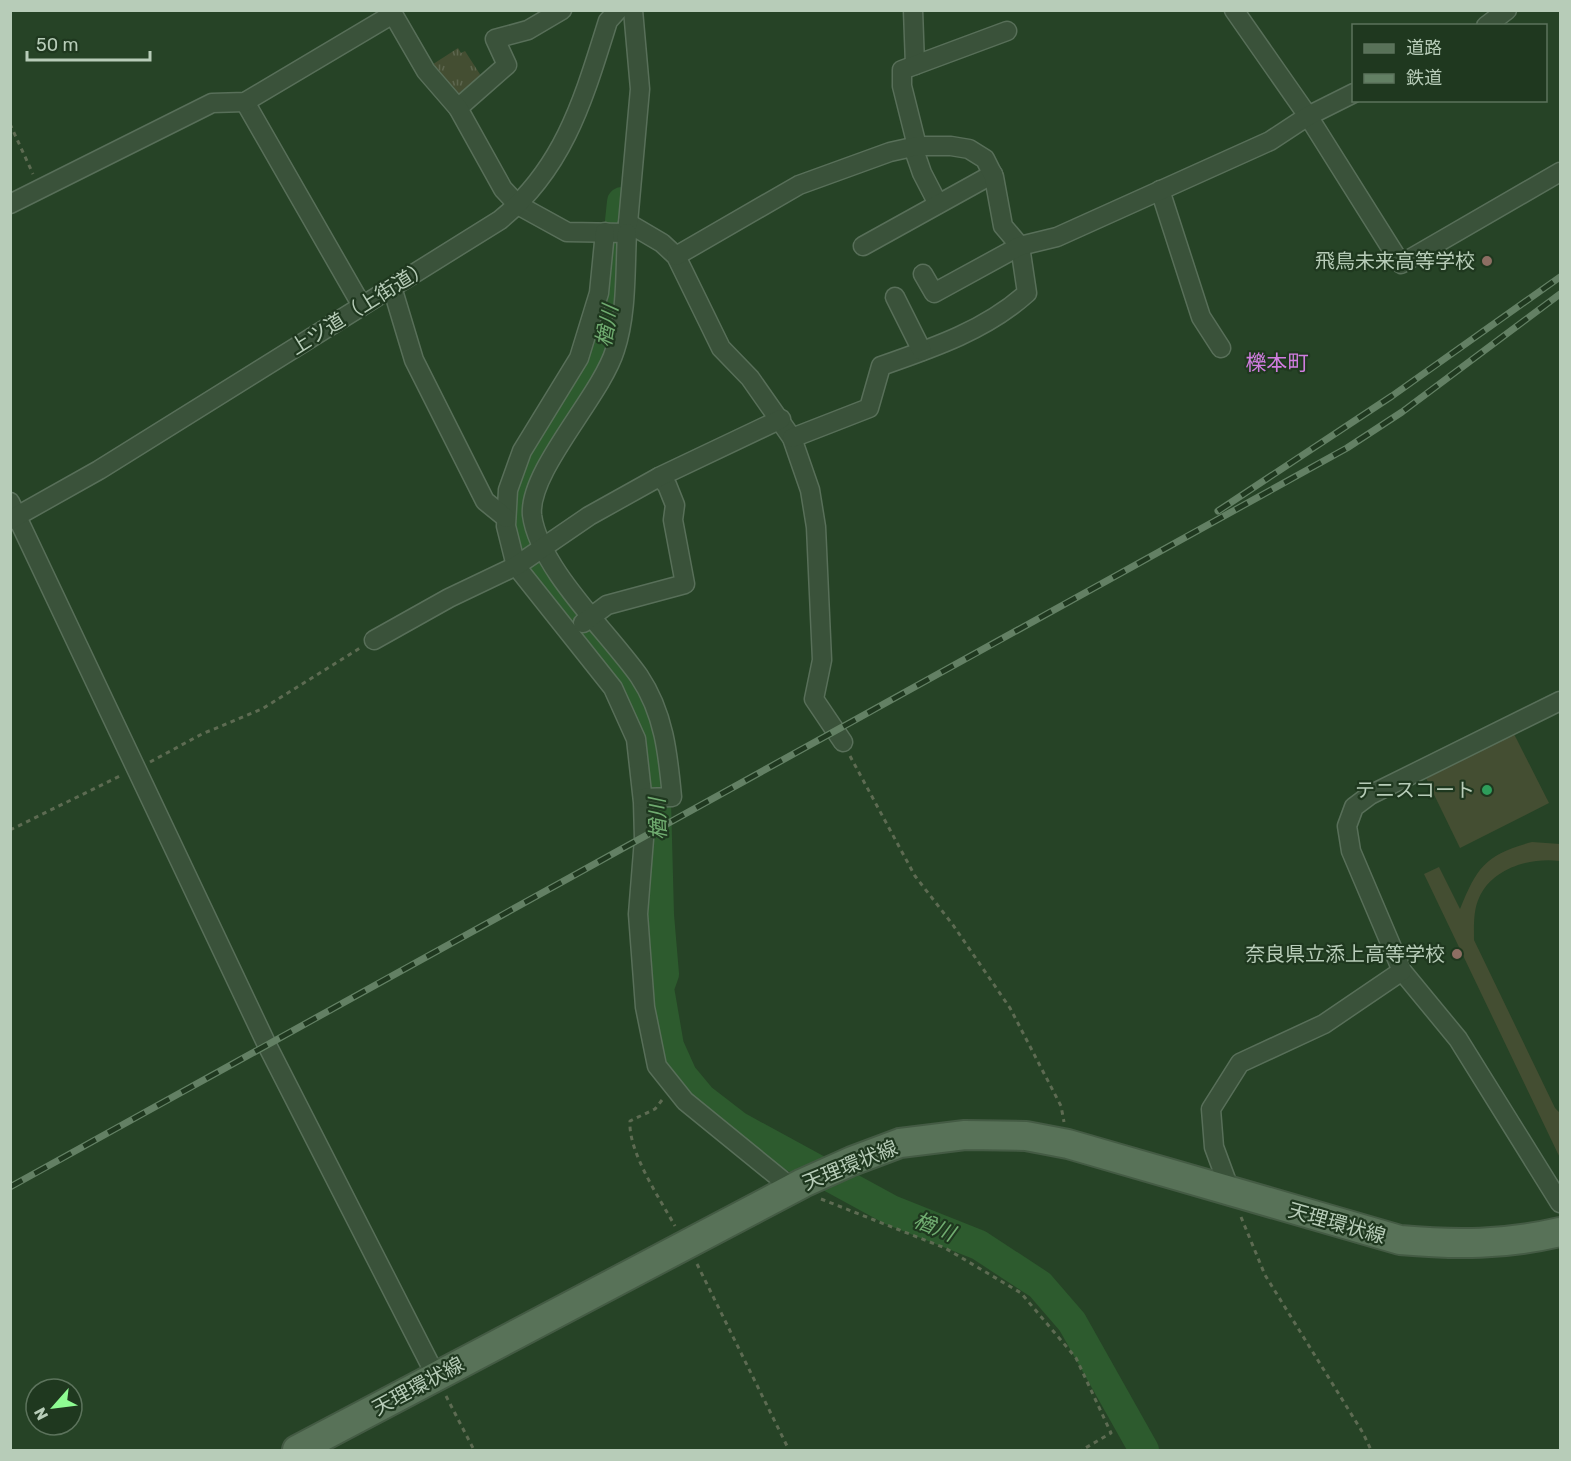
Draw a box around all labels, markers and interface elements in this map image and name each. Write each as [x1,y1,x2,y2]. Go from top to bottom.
scale bar [27,24,150,62]
legend [1352,24,1547,102]
text: 50 m [36,34,79,56]
text: 道路 [1406,37,1442,59]
text: 鉄道 [1406,67,1442,89]
place label: 飛鳥未来高等学校 [1315,249,1475,273]
street label: 上ツ道（上街道） [286,254,434,360]
marker: 飛鳥未来高等学校 [1480,254,1494,268]
water label: 楢川 [591,301,623,349]
district label: 櫟本町 [1246,350,1309,375]
place label: テニスコート [1355,778,1475,802]
marker: テニスコート [1480,783,1494,797]
water label: 楢川 [644,796,671,840]
place label: 奈良県立添上高等学校 [1245,942,1445,966]
marker: 奈良県立添上高等学校 [1450,947,1464,961]
street label: 天理環状線 [799,1135,901,1195]
street label: 天理環状線 [1286,1198,1388,1248]
water label: 楢川 [910,1207,960,1247]
street label: 天理環状線 [368,1352,468,1420]
north arrow [24,1377,84,1437]
text: N [30,1404,52,1423]

